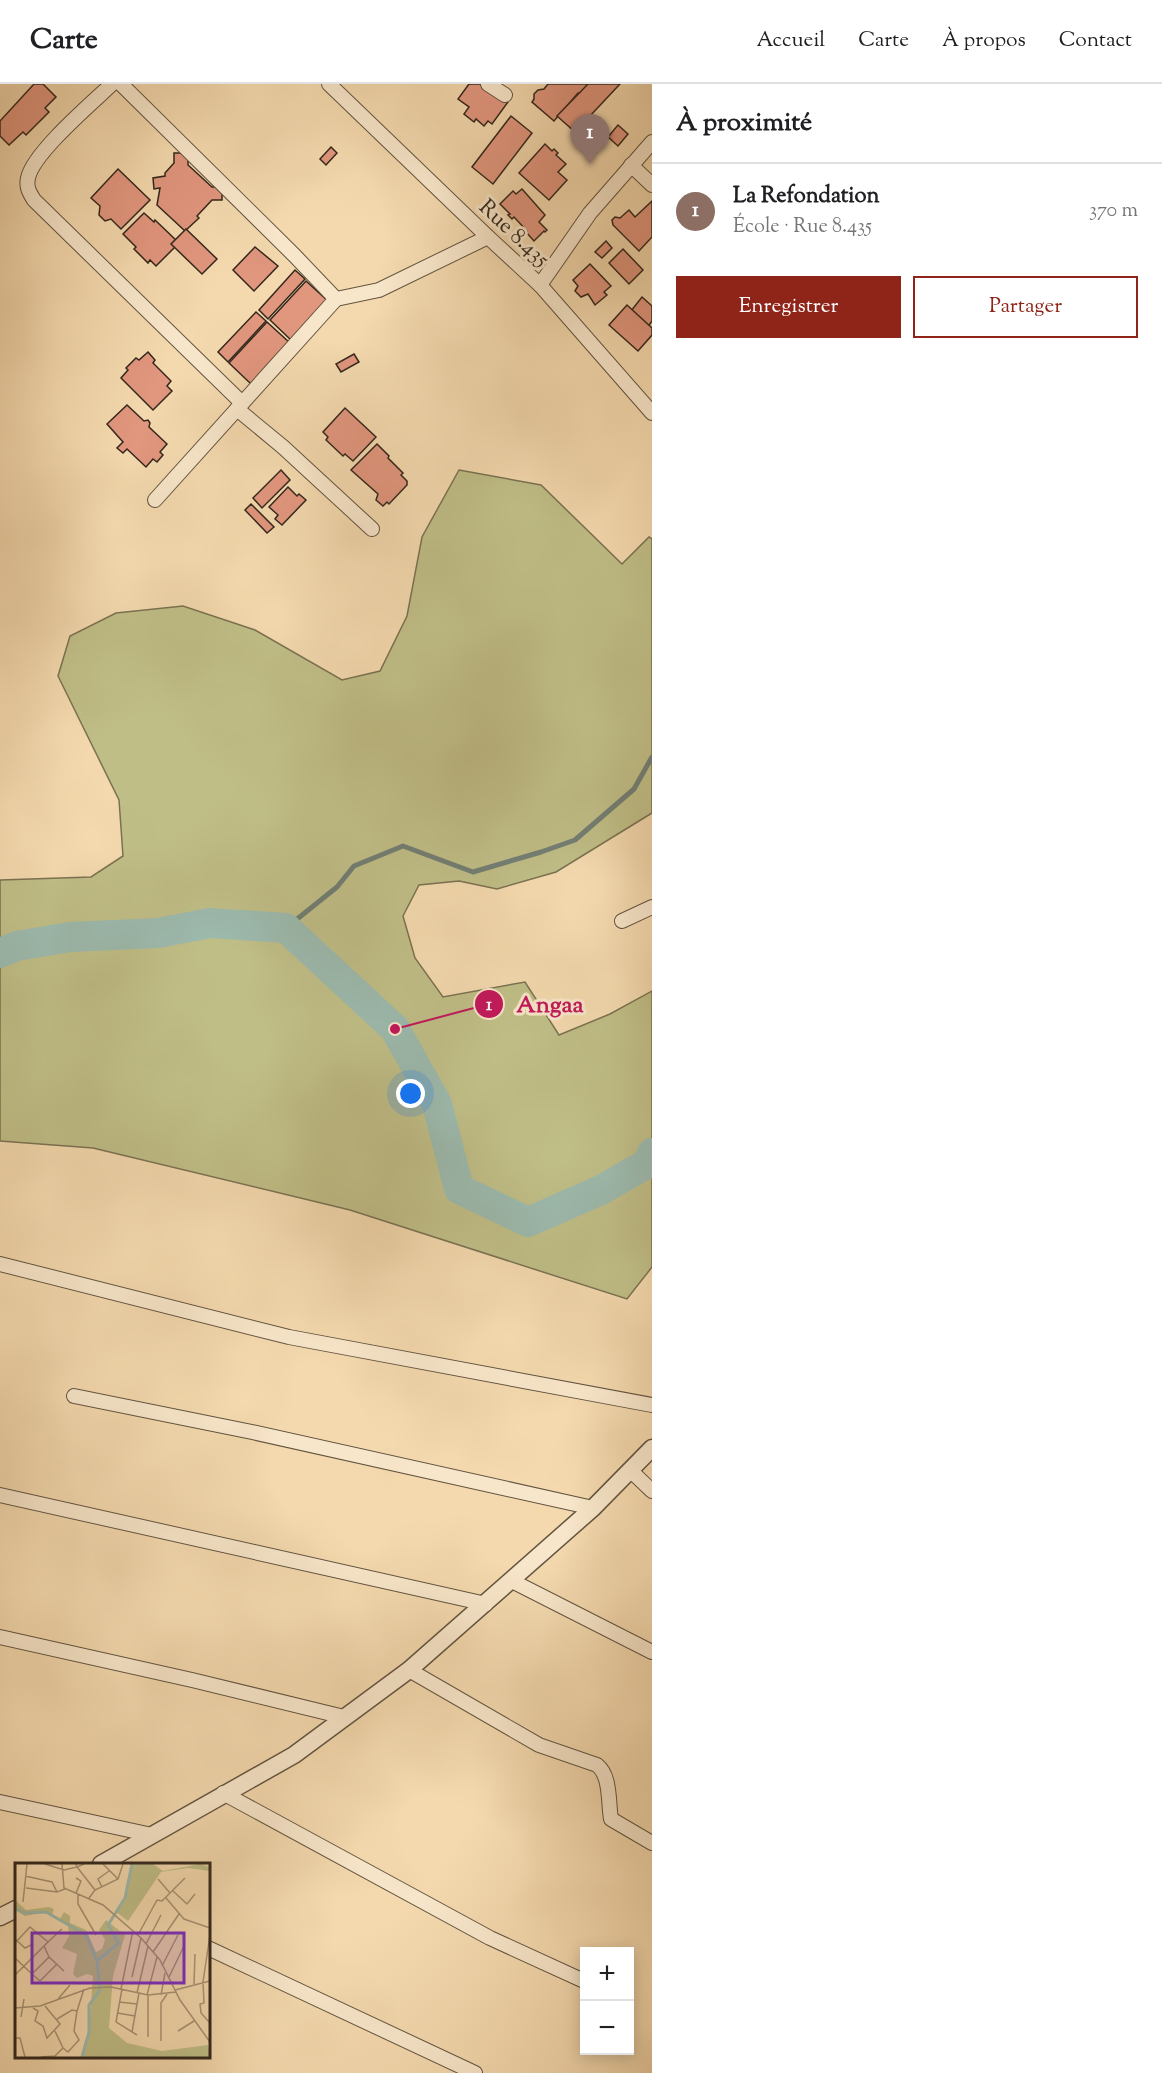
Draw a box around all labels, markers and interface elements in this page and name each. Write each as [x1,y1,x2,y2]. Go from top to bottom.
text: Carte [30,21,98,61]
text: Accueil [757,26,825,56]
text: Carte [858,26,909,56]
text: À propos [942,26,1026,56]
text: Contact [1059,26,1132,56]
text: À proximité [676,105,812,142]
pin: 1 [570,115,610,164]
text: La Refondation [733,181,880,213]
street label: Rue 8.435 [470,193,556,276]
text: 1 [692,197,699,226]
text: 370 m [1089,197,1138,226]
text: École · Rue 8.435 [733,213,872,242]
button: Enregistrer [676,276,901,338]
button: Partager [913,276,1138,338]
callout: Angaa [474,983,595,1025]
text: Angaa [516,989,585,1023]
text: 1 [486,993,493,1019]
your location [396,1079,425,1108]
inset map [15,1863,210,2058]
map controls [580,1947,634,2055]
button: + [580,1947,634,2001]
button: − [580,2001,634,2055]

